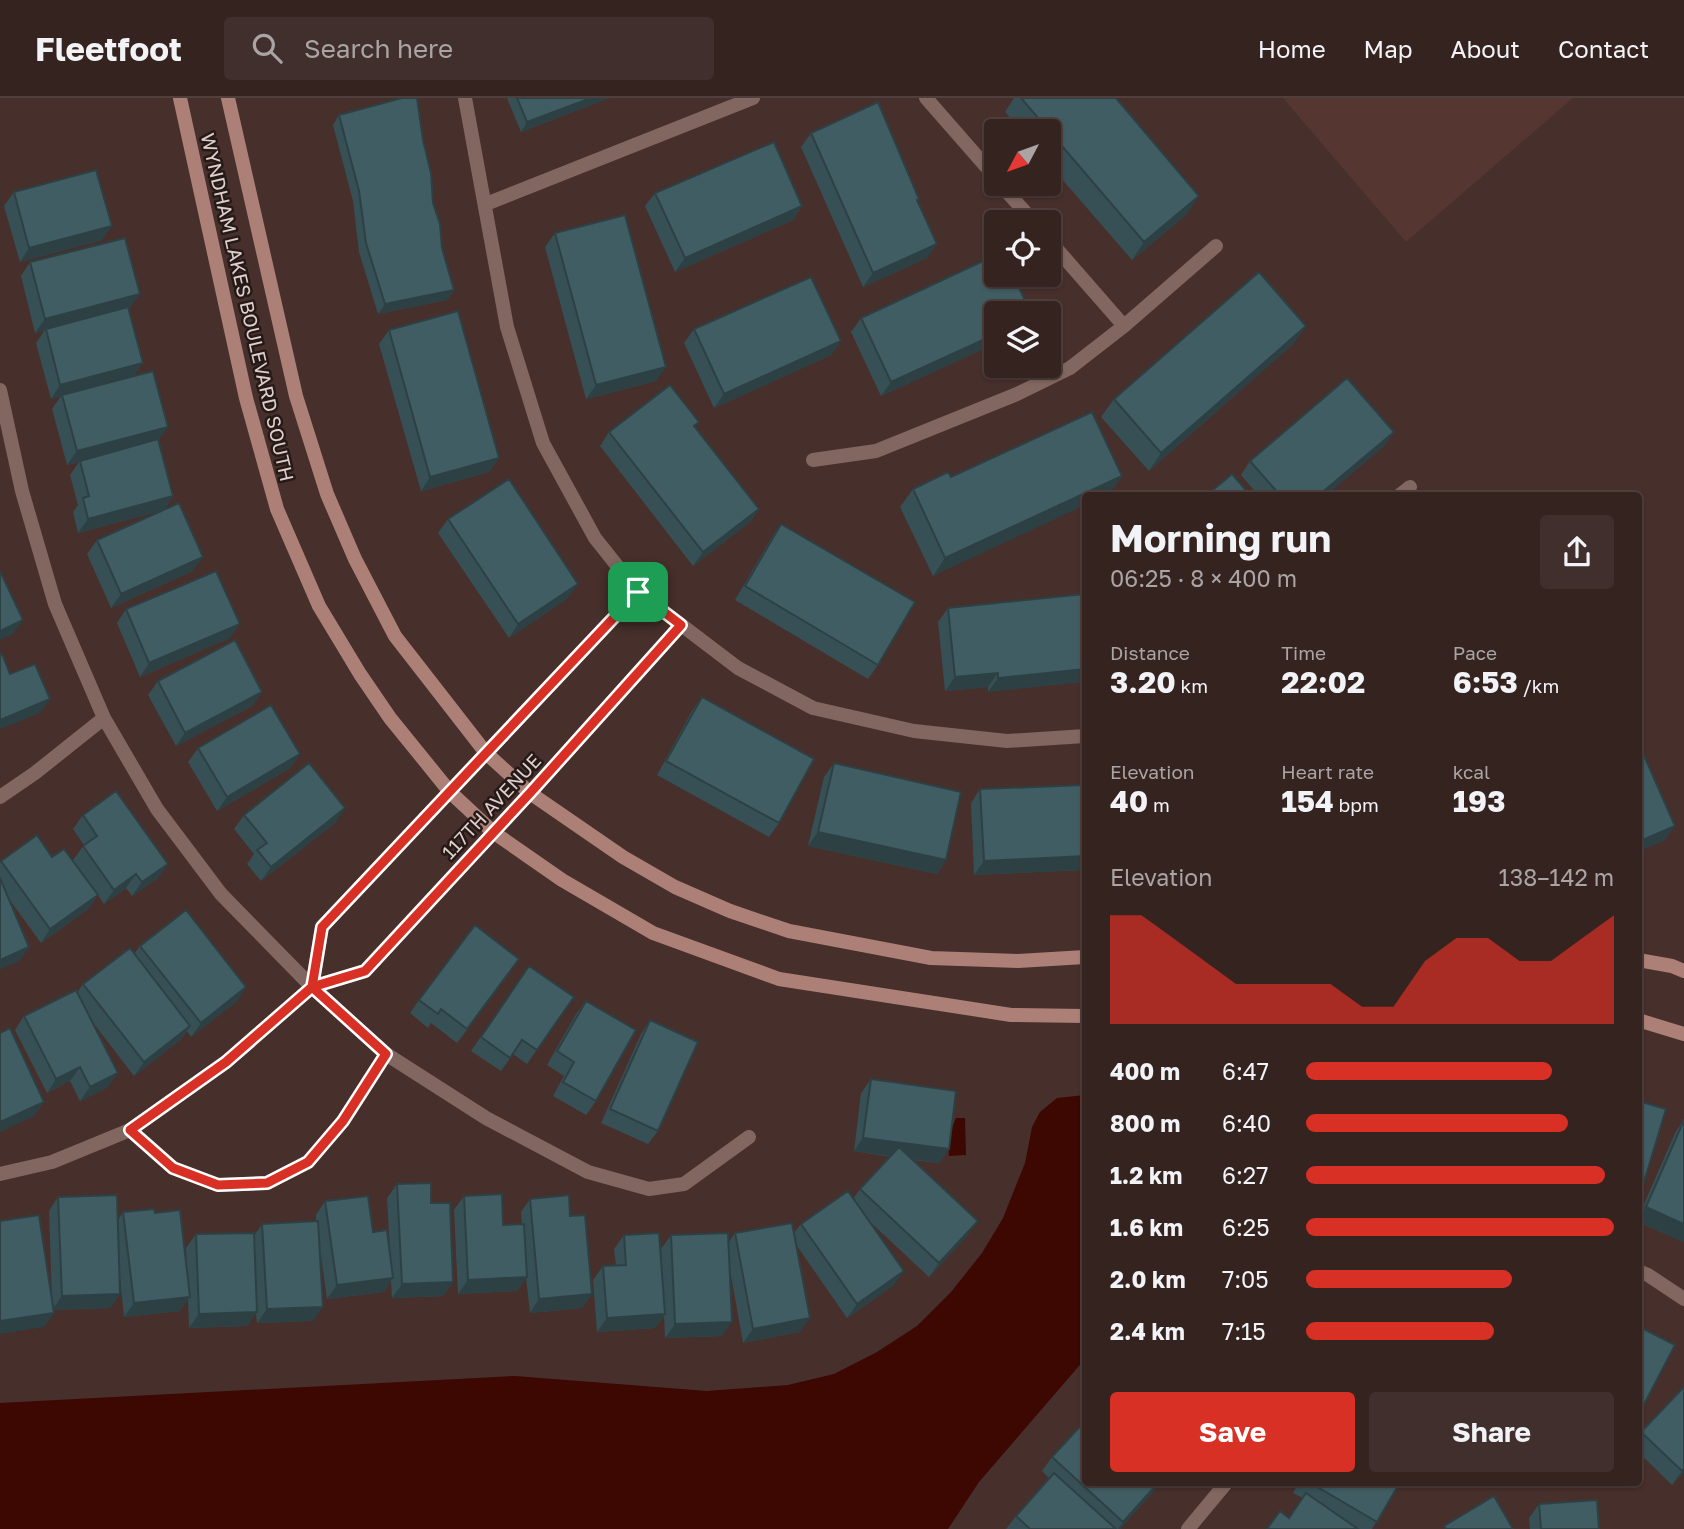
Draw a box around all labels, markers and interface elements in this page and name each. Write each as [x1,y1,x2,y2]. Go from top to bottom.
search box [224,17,714,80]
text: Fleetfoot [35,29,182,68]
icon: search [248,29,286,67]
text: Search here [304,33,453,64]
text: Home [1258,34,1326,63]
text: Map [1364,34,1413,63]
text: About [1451,34,1520,63]
text: Contact [1558,34,1649,63]
north arrow [984,119,1060,196]
map controls [984,119,1061,378]
street label: WYNDHAM LAKES BOULEVARD SOUTH [197,131,299,483]
button: locate [984,210,1061,287]
button: layers [984,301,1061,378]
text: Morning run [1110,515,1331,560]
button: share [1540,515,1614,589]
pin [608,562,668,622]
text: 06:25 · 8 × 400 m [1110,564,1297,592]
icon: arrive [619,573,657,611]
text: Distance [1110,641,1190,664]
text: Time [1281,641,1326,664]
text: Pace [1453,641,1497,664]
text: 3.20 [1110,664,1176,700]
text: 22:02 [1281,664,1365,700]
text: 6:53 [1453,664,1518,700]
text: km [1176,674,1208,697]
text: /km [1518,674,1559,697]
street label: 117TH AVENUE [437,749,545,863]
text: Elevation [1110,760,1195,783]
text: Heart rate [1281,760,1374,783]
text: kcal [1453,760,1490,783]
text: 40 [1110,783,1148,819]
text: 154 [1281,783,1334,819]
text: 193 [1453,783,1505,819]
text: m [1148,793,1170,816]
text: bpm [1334,793,1379,816]
text: Elevation [1110,863,1212,891]
text: 138–142 m [1499,863,1614,891]
text: 400 m [1110,1057,1180,1085]
text: 6:47 [1222,1057,1269,1085]
text: 800 m [1110,1109,1181,1137]
text: 6:40 [1222,1109,1271,1137]
text: 1.2 km [1110,1161,1182,1189]
text: 6:27 [1222,1161,1268,1189]
text: 1.6 km [1110,1213,1183,1241]
text: 6:25 [1222,1213,1270,1241]
text: 2.0 km [1110,1265,1186,1293]
text: 7:05 [1222,1265,1269,1293]
text: 2.4 km [1110,1317,1185,1345]
text: 7:15 [1222,1317,1266,1345]
button: Save [1110,1392,1355,1472]
button: Share [1369,1392,1614,1472]

